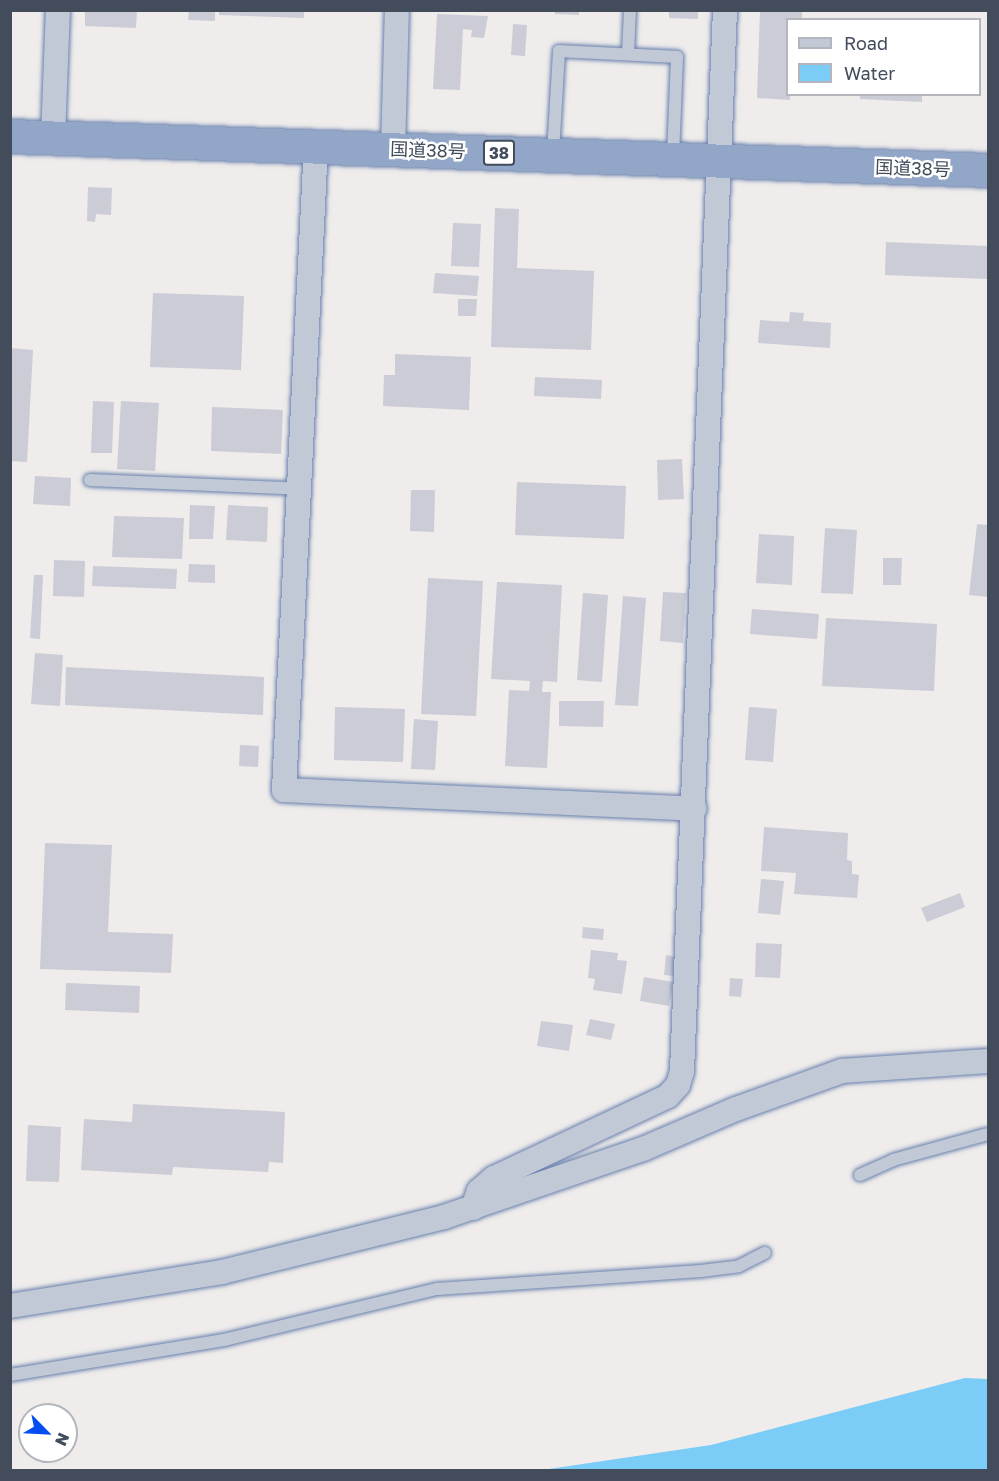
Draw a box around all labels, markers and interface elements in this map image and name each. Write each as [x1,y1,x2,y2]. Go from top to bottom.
legend [786,18,981,96]
text: Road [844,32,888,54]
text: Water [844,62,895,84]
street label: 国道38号 [390,138,466,162]
road number: 38 [482,140,516,166]
street label: 国道38号 [875,156,951,180]
north arrow [18,1403,78,1463]
text: N [51,1430,74,1449]

